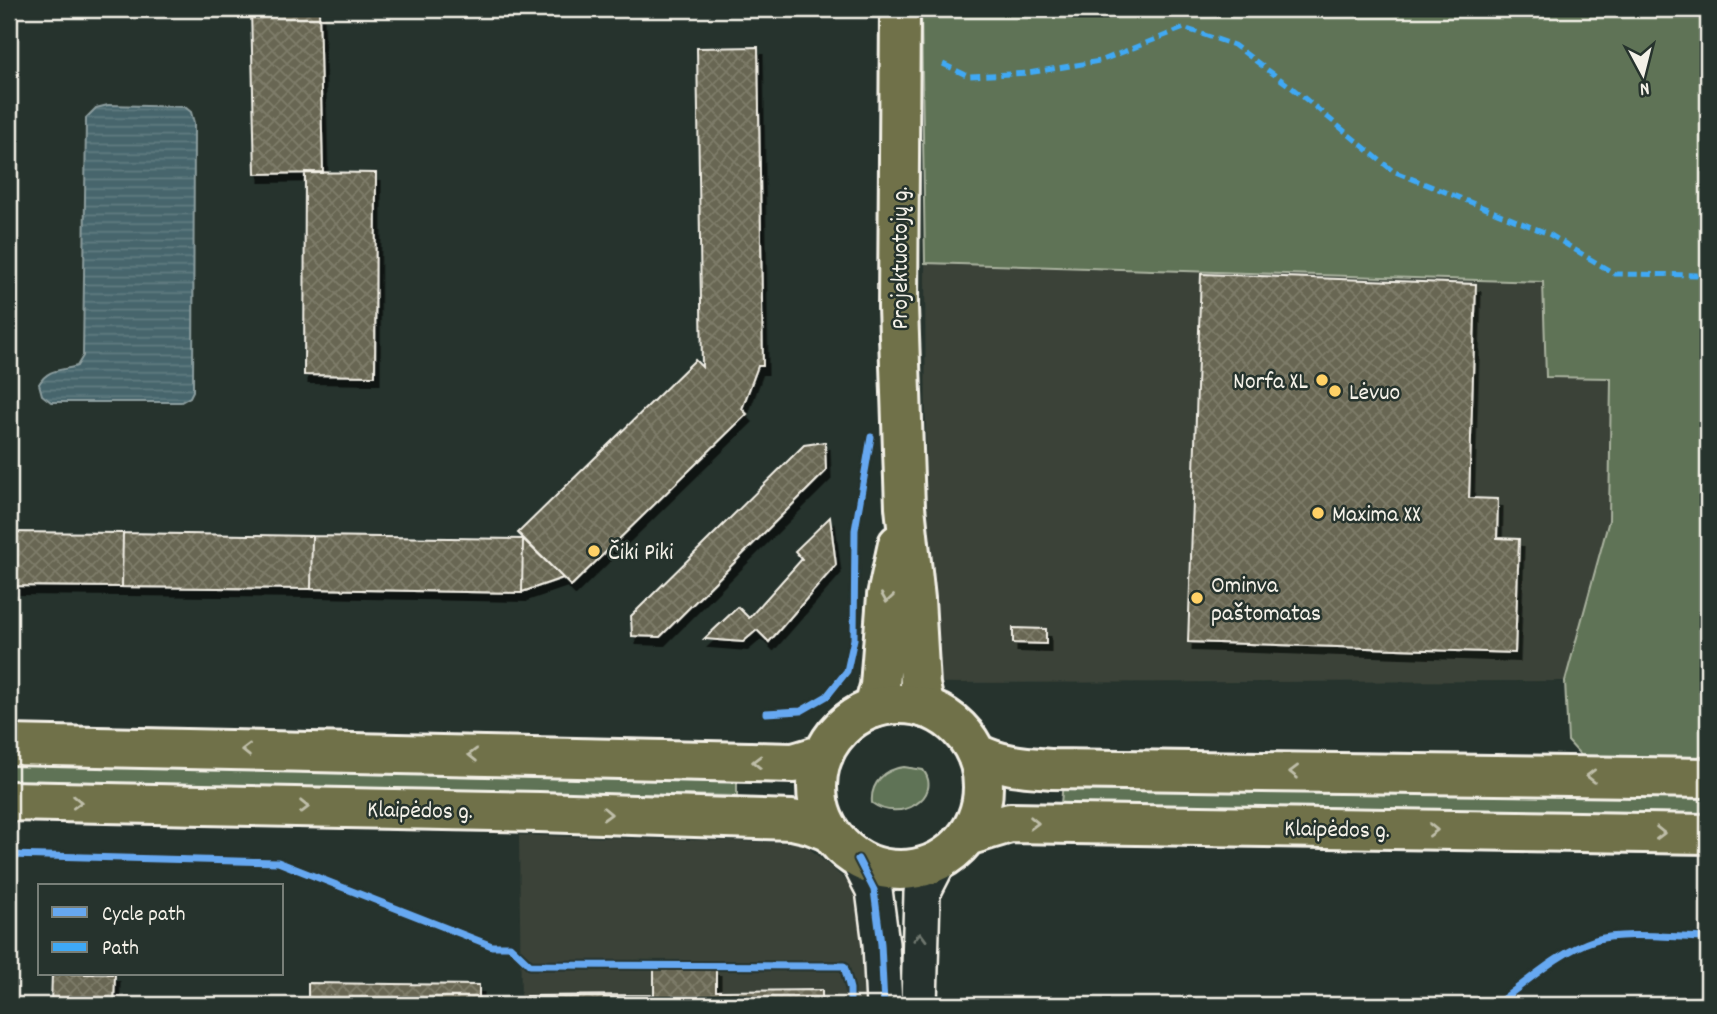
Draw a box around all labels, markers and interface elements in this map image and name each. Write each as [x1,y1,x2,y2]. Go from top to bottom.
north arrow [1608,38,1678,108]
text: N [1638,73,1651,101]
street label: Projektuotojų g. [885,186,919,330]
place label: Norfa XL [1233,366,1308,400]
marker: Norfa XL [1314,372,1330,388]
place label: Lėvuo [1349,377,1400,411]
marker: Lėvuo [1327,383,1343,399]
place label: Maxima XX [1332,499,1421,533]
marker: Maxima XX [1310,505,1326,521]
place label: Čiki Piki [608,537,674,571]
marker: Čiki Piki [586,543,602,559]
place label: Ominva paštomatas [1211,570,1321,632]
marker: Ominva paštomatas [1189,590,1205,606]
one-way arrow [880,592,895,604]
one-way arrow [240,743,251,758]
one-way arrow [468,748,479,763]
one-way arrow [751,754,762,770]
one-way arrow [1288,764,1299,779]
one-way arrow [1585,768,1596,783]
street label: Klaipėdos g. [367,794,473,830]
one-way arrow [72,795,83,810]
one-way arrow [300,799,310,815]
one-way arrow [602,806,613,821]
street label: Klaipėdos g. [1284,813,1390,849]
one-way arrow [1029,815,1039,831]
one-way arrow [1427,822,1438,837]
one-way arrow [1655,825,1666,841]
legend [38,884,284,976]
text: Cycle path [102,901,185,931]
one-way arrow [912,931,928,942]
text: Path [102,935,139,965]

